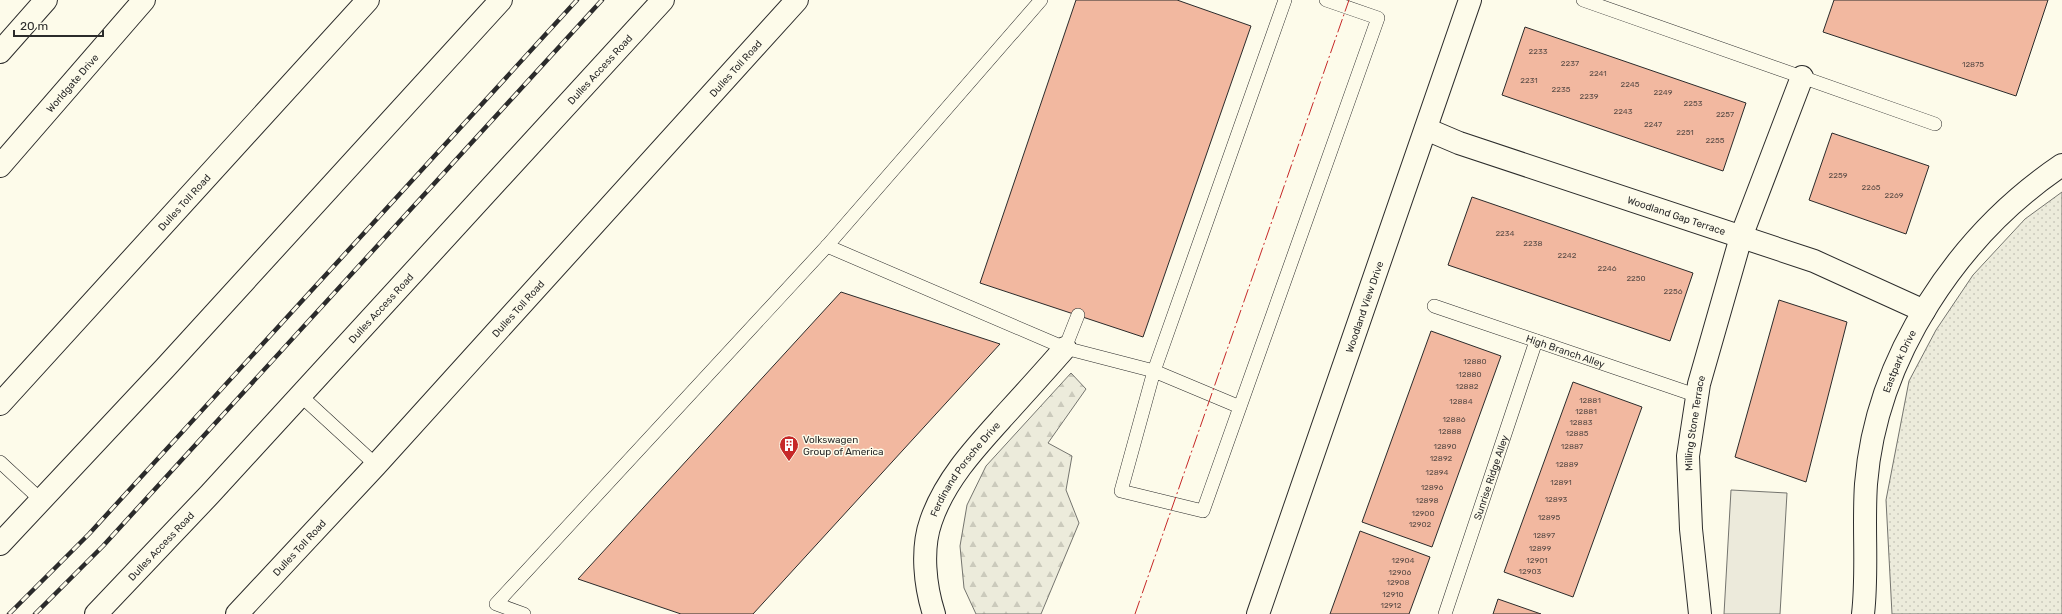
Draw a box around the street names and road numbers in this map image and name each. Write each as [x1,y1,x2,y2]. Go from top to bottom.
street label: Dulles Access Road [565,32,635,107]
street label: Dulles Toll Road [707,38,765,100]
street label: Worldgate Drive [44,52,102,115]
street label: Dulles Toll Road [156,172,213,234]
street label: Woodland Gap Terrace [1625,194,1727,238]
street label: Woodland View Drive [1344,259,1387,355]
street label: Dulles Access Road [346,271,416,346]
street label: Dulles Toll Road [490,278,547,340]
street label: Eastpark Drive [1881,328,1919,395]
street label: High Branch Alley [1524,333,1607,371]
street label: Milling Stone Terrace [1683,374,1708,471]
street label: Ferdinand Porsche Drive [928,419,1003,519]
street label: Sunrise Ridge Alley [1472,433,1511,522]
street label: Dulles Access Road [126,510,197,583]
street label: Dulles Toll Road [271,518,329,579]

